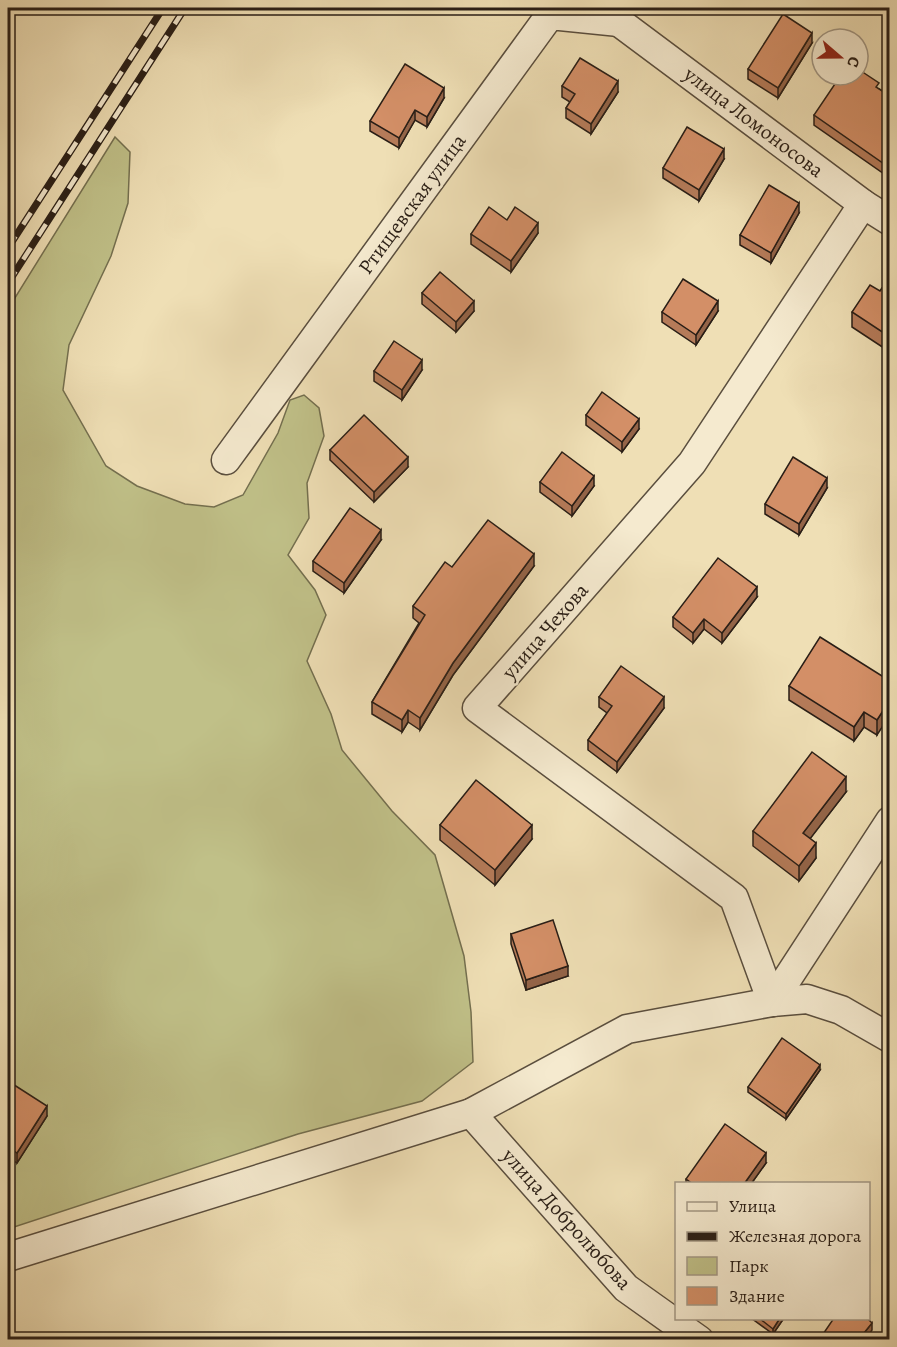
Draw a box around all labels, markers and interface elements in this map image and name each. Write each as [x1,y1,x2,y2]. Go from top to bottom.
north arrow [810,27,870,87]
text: С [841,53,865,70]
street label: улица Ломоносова [678,60,830,184]
street label: Ртищевская улица [352,128,473,280]
street label: улица Чехова [495,577,595,686]
street label: улица Добролюбова [495,1141,638,1296]
legend [675,1182,870,1320]
text: Улица [729,1194,777,1218]
text: Железная дорога [729,1224,862,1248]
text: Парк [729,1254,769,1278]
text: Здание [729,1284,785,1308]

